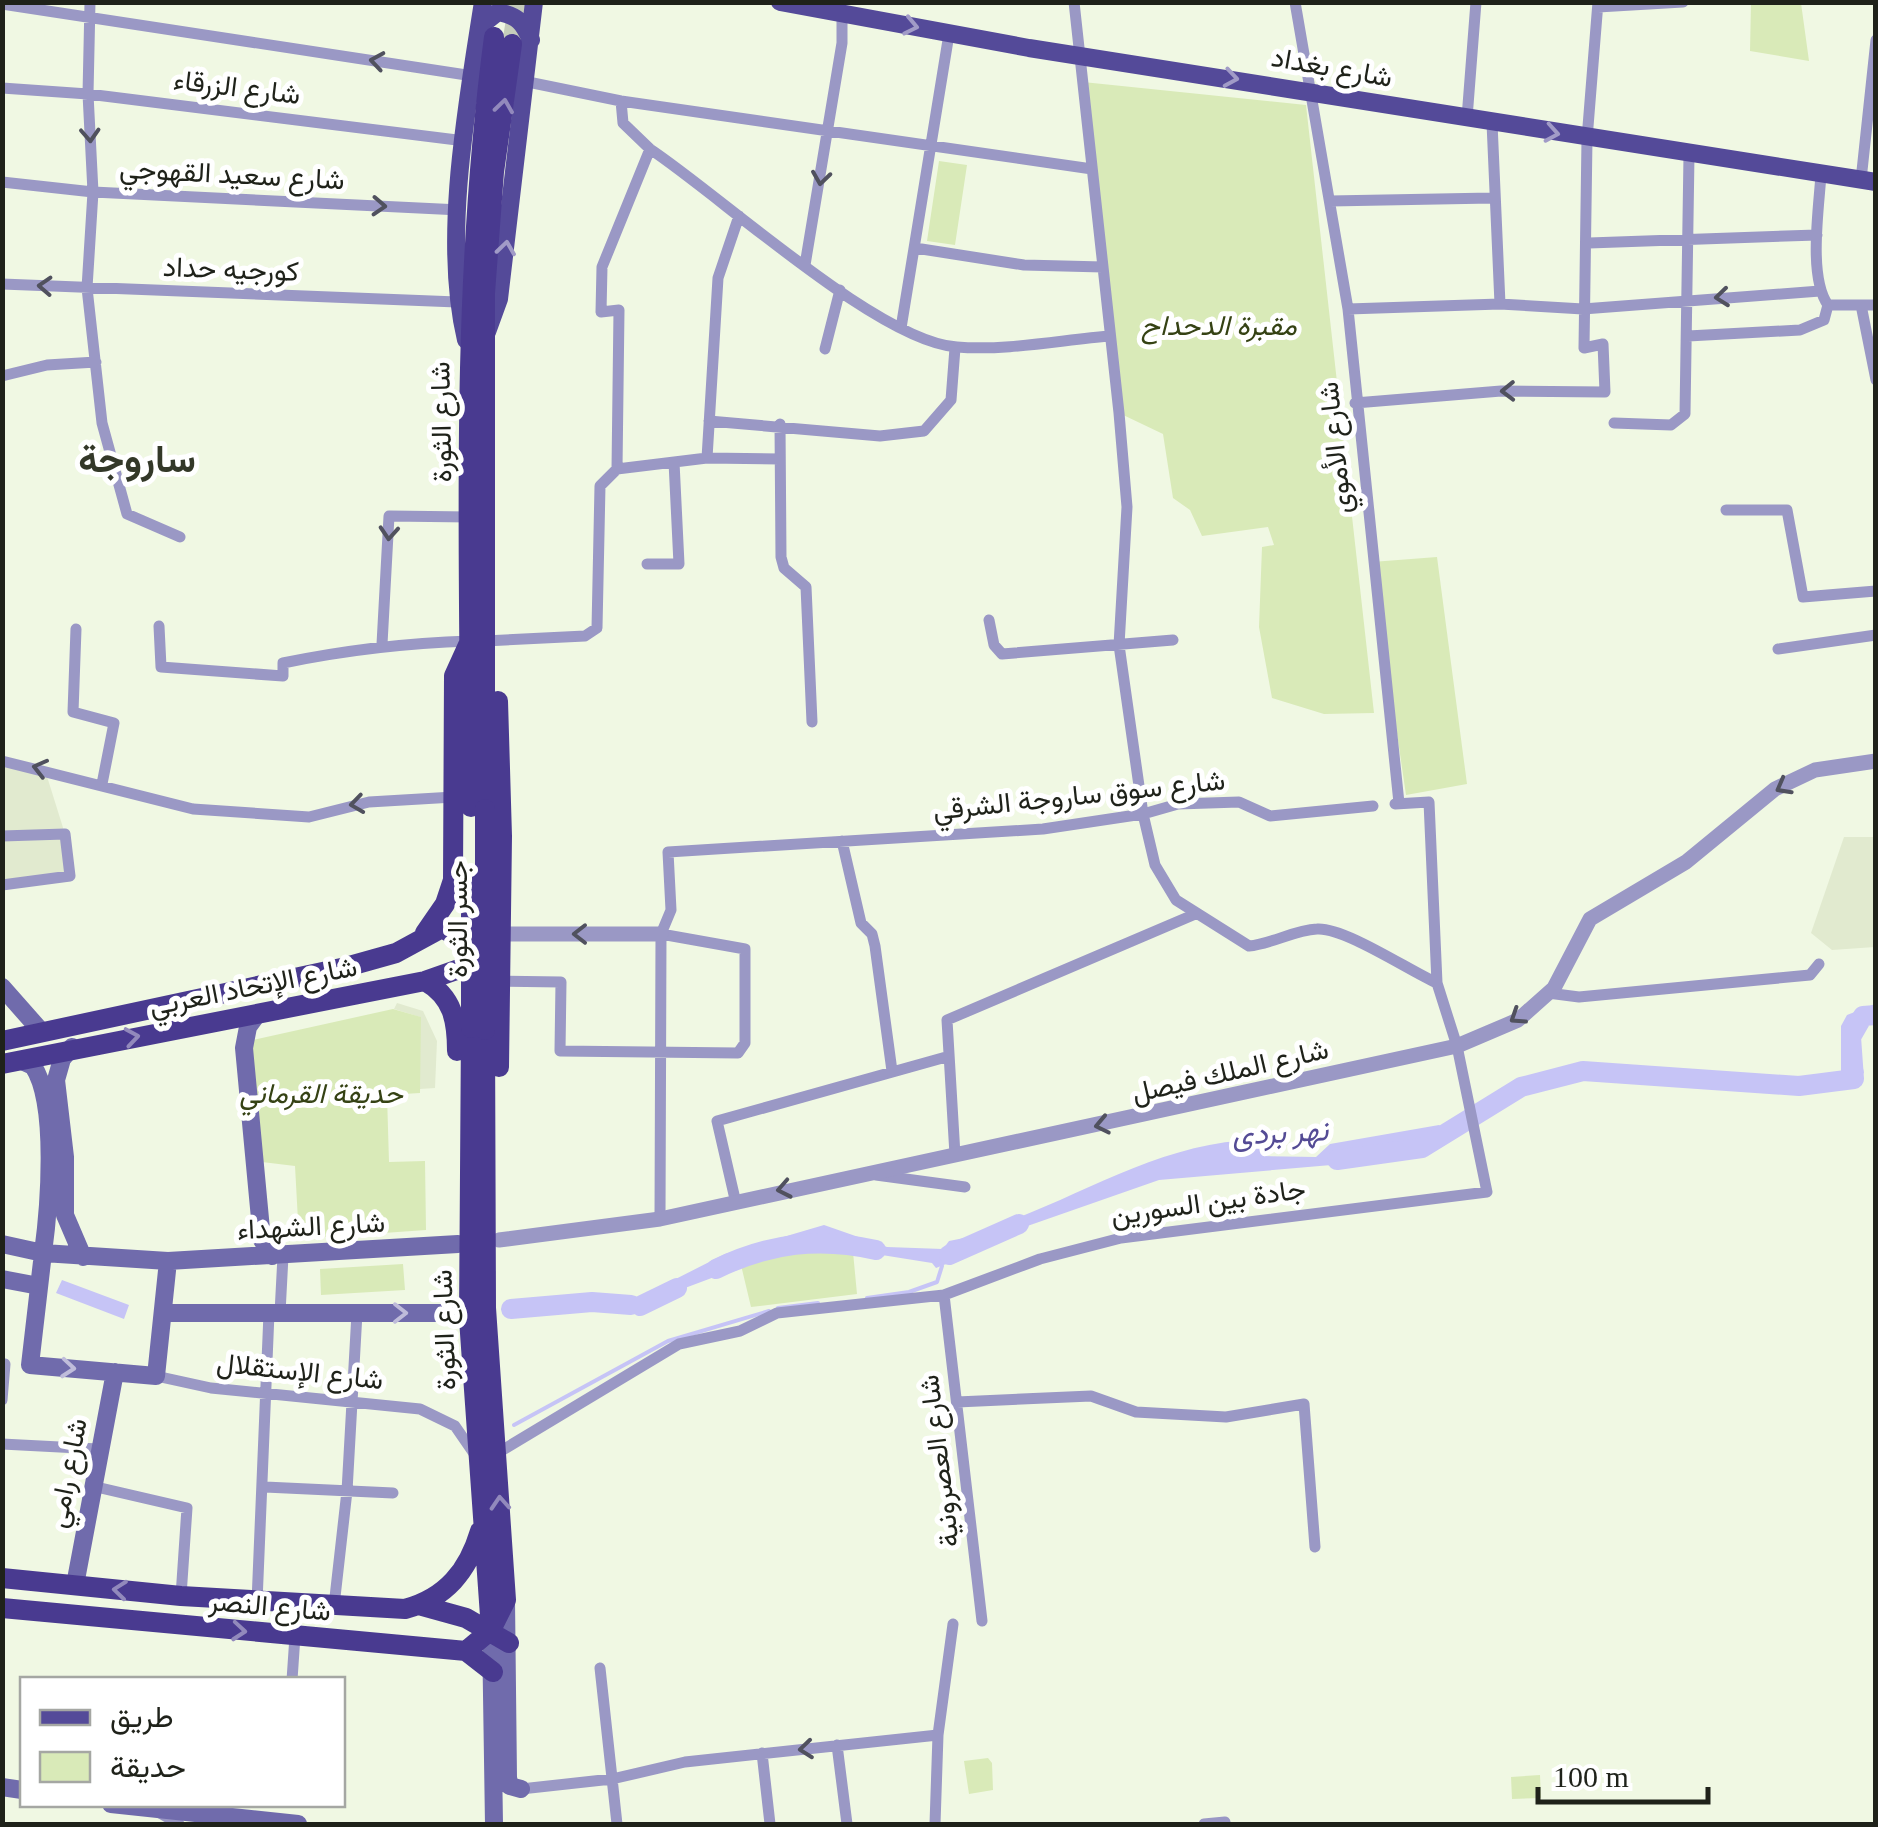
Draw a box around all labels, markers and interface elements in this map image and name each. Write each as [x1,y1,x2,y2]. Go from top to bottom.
one-way arrow [902,15,919,36]
street label: شارع بغداد [1269,41,1395,96]
one-way arrow [368,52,385,73]
street label: شارع الزرقاء [172,64,302,113]
one-way arrow [1223,66,1240,87]
one-way arrow [492,98,513,114]
one-way arrow [1543,122,1560,143]
one-way arrow [79,127,100,143]
street label: شارع سعيد القهوجي [118,153,345,202]
one-way arrow [812,170,833,186]
one-way arrow [372,195,388,216]
one-way arrow [495,240,516,256]
street label: كورجيه حداد [162,251,300,289]
one-way arrow [37,276,53,297]
one-way arrow [1714,286,1730,307]
park label: مقبرة الدحداح [1141,310,1298,345]
street label: شارع الثورة [424,361,461,483]
street label: شارع الأموي [1312,380,1364,516]
one-way arrow [1499,380,1514,402]
district label: ساروجة [78,438,196,483]
one-way arrow [378,526,400,542]
one-way arrow [32,759,49,780]
street label: شارع سوق ساروجة الشرقي [931,764,1227,833]
one-way arrow [1776,774,1794,794]
one-way arrow [349,793,366,814]
street label: جسر الثورة [442,860,475,978]
one-way arrow [572,923,588,945]
street label: شارع الإتحاد العربي [147,951,361,1028]
one-way arrow [1509,1005,1527,1024]
one-way arrow [124,1027,140,1048]
street label: شارع الملك فيصل [1129,1033,1332,1112]
park label: حديقة القرماني [239,1078,404,1116]
one-way arrow [1094,1113,1111,1134]
water label: نهر بردى [1231,1113,1330,1153]
street label: جادة بين السورين [1109,1173,1308,1233]
one-way arrow [776,1178,793,1199]
street label: شارع الشهداء [236,1207,386,1248]
street label: شارع الثورة [426,1269,465,1391]
one-way arrow [394,1302,409,1324]
street label: شارع الإستقلال [215,1347,385,1398]
one-way arrow [60,1357,76,1379]
street label: شارع العصرونية [913,1373,968,1549]
street label: شارع رامي [41,1416,100,1532]
one-way arrow [490,1495,511,1511]
one-way arrow [111,1580,127,1601]
street label: شارع النصر [207,1585,332,1630]
one-way arrow [231,1619,247,1641]
legend [20,1677,345,1807]
text: طريق [110,1700,174,1735]
one-way arrow [797,1738,813,1759]
scale bar [1538,1742,1708,1804]
text: حديقة [110,1750,186,1784]
text: 100 m [1553,1760,1629,1793]

